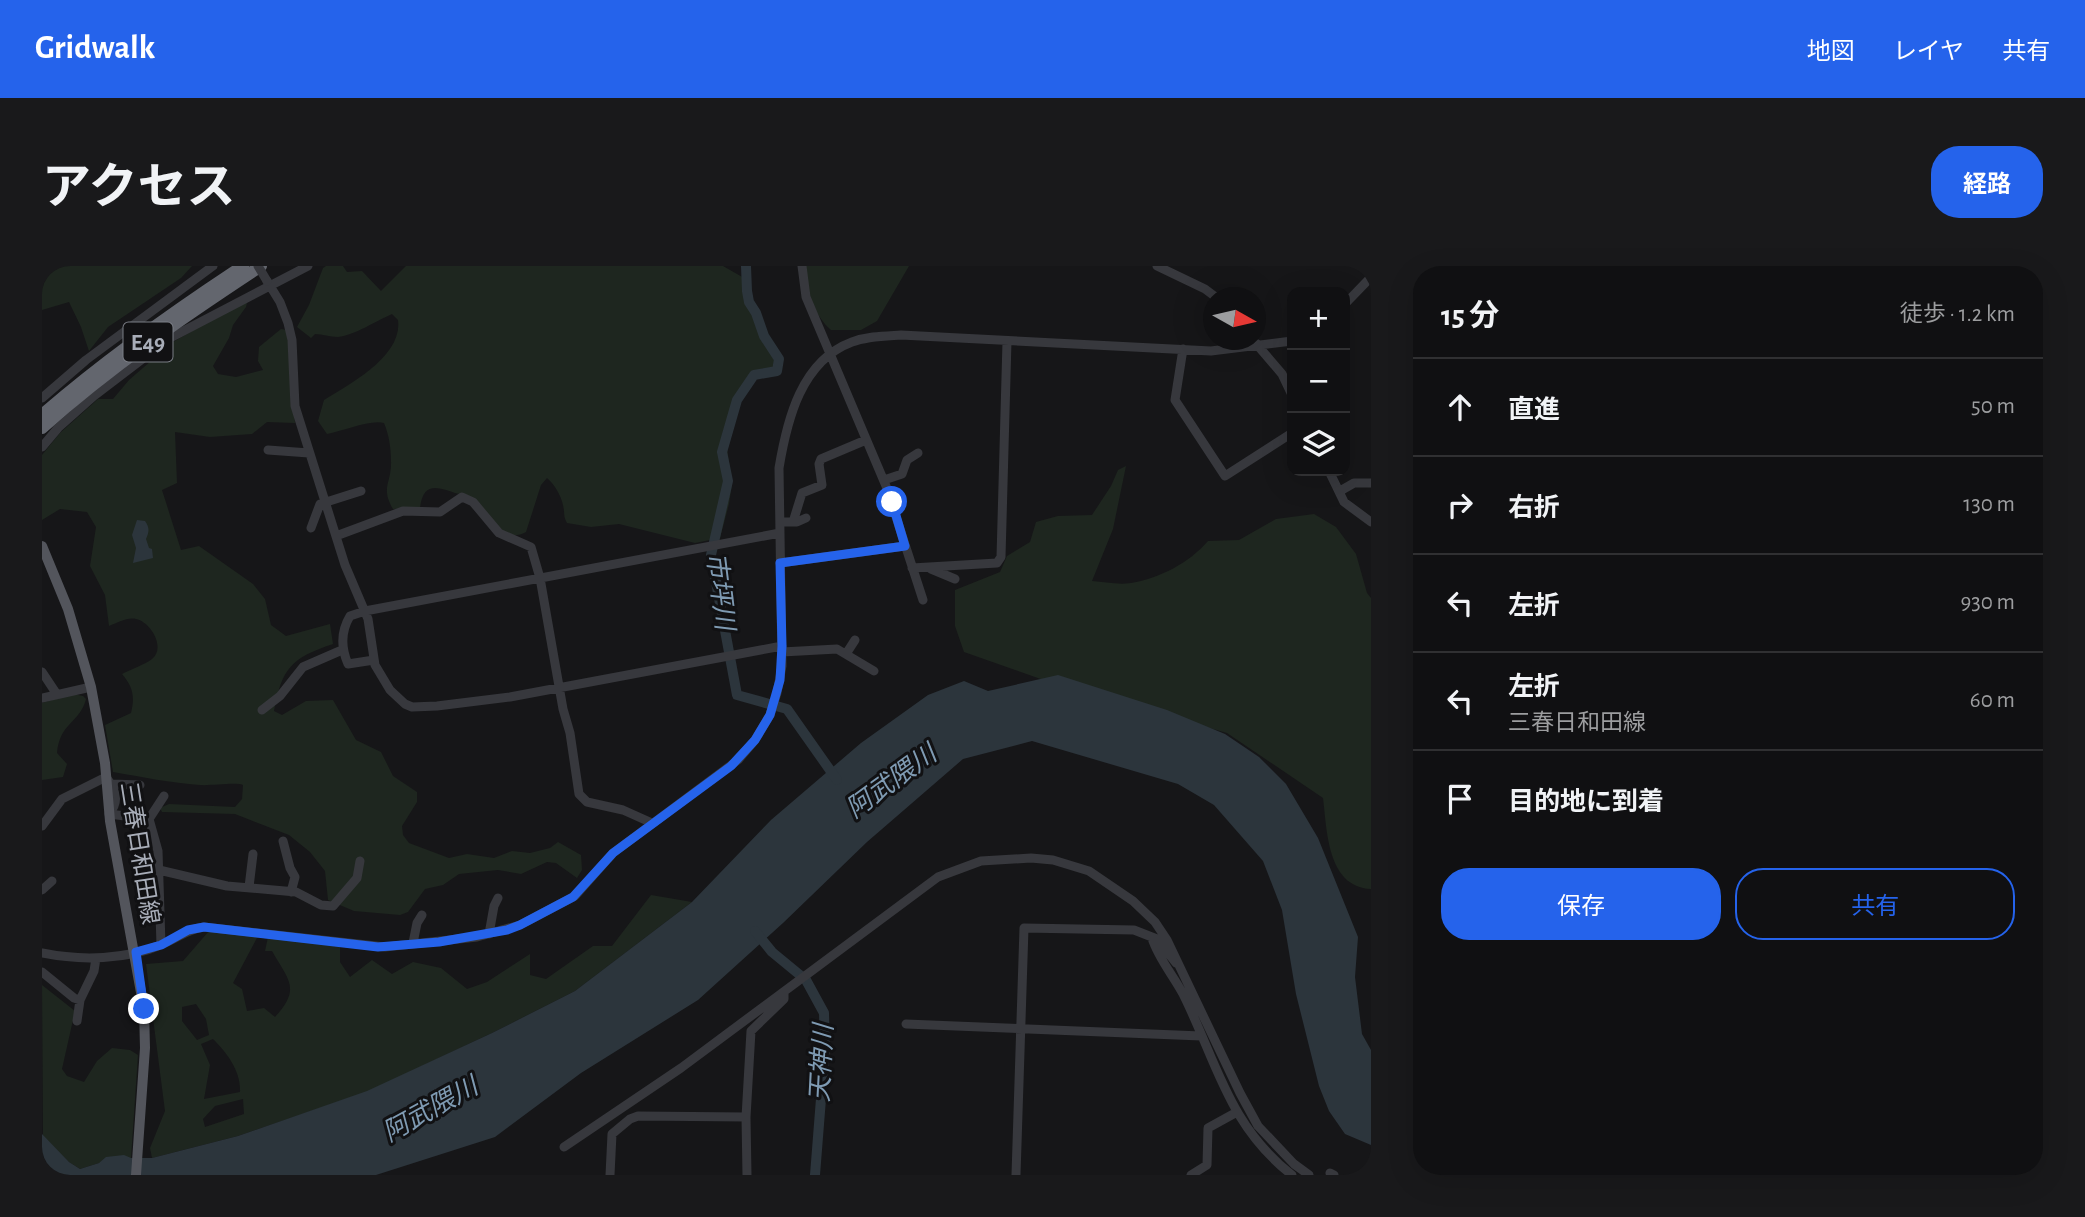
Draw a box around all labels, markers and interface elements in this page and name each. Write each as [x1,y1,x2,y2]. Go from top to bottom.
text: Gridwalk [35,32,155,65]
text: 地図 [1807,40,1855,64]
text: レイヤ [1893,40,1964,64]
text: 共有 [2002,40,2050,64]
button: 経路 [1931,146,2043,218]
text: アクセス [42,164,236,213]
north arrow [1203,287,1266,350]
map controls [1287,287,1350,476]
button: + [1287,287,1350,350]
text: 15 分 [1441,301,1499,331]
text: 徒歩 · 1.2 km [1900,303,2015,326]
road number: E49 [124,323,172,362]
button: − [1287,350,1350,413]
icon: ahead [1441,388,1479,426]
text: 50 m [1971,395,2015,418]
text: 直進 [1508,397,1560,423]
button: layers [1287,413,1350,476]
route start [876,486,907,517]
icon: right [1441,486,1479,524]
text: 130 m [1963,493,2015,516]
text: 右折 [1508,495,1560,521]
water label: 市坪川 [702,551,739,634]
icon: left [1441,584,1479,622]
text: 930 m [1960,591,2015,614]
text: 左折 [1508,593,1560,619]
text: 左折 [1508,674,1560,700]
icon: left [1441,682,1479,720]
text: 60 m [1970,689,2015,712]
text: 三春日和田線 [1508,712,1646,735]
water label: 阿武隈川 [841,738,944,823]
street label: 三春日和田線 [116,780,164,926]
icon: arrive [1441,780,1479,818]
text: 目的地に到着 [1508,789,1664,815]
button: 保存 [1441,868,1721,940]
button: 共有 [1735,868,2015,940]
route end [128,993,159,1024]
water label: 天神川 [806,1020,837,1103]
water label: 阿武隈川 [378,1071,485,1146]

